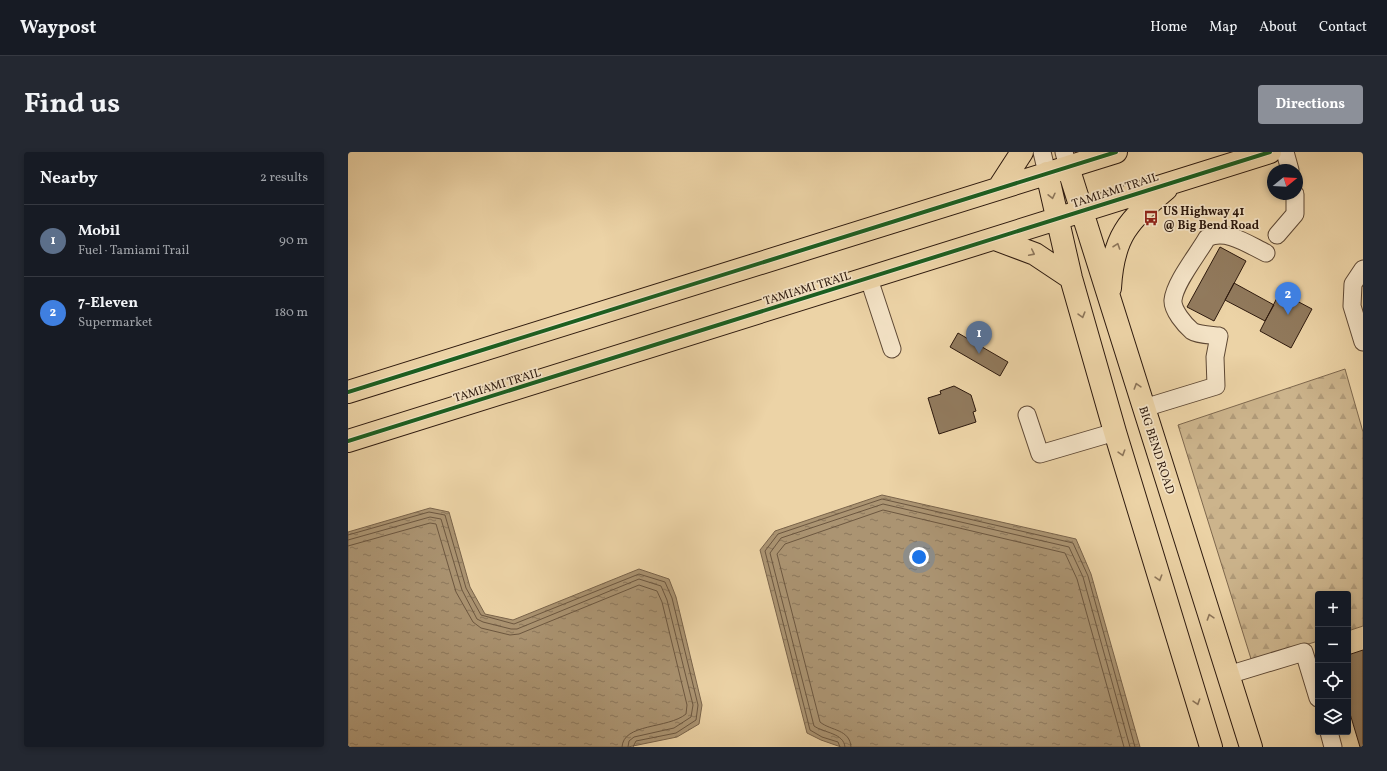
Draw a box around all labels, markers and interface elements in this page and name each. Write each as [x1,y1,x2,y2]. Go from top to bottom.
text: Waypost [20,15,96,41]
text: Home [1150,18,1187,37]
text: Map [1209,18,1237,37]
text: About [1259,18,1297,37]
text: Contact [1319,18,1367,37]
text: Find us [24,85,120,124]
button: Directions [1258,85,1363,124]
north arrow [1267,164,1303,200]
text: Nearby [40,167,98,190]
text: 2 results [260,169,308,187]
street label: TAMIAMI TRAIL [1070,169,1161,213]
one-way arrow [1048,193,1056,200]
place label: US Highway 41 @ Big Bend Road [1163,204,1260,234]
bus stop icon: US Highway 41 @ Big Bend Road [1142,209,1160,227]
text: Mobil [78,221,120,242]
text: 1 [50,232,56,250]
text: 90 m [279,232,308,250]
text: Fuel · Tamiami Trail [78,242,189,260]
one-way arrow [1112,242,1121,249]
one-way arrow [1027,248,1035,256]
street label: TAMIAMI TRAIL [762,268,853,310]
pin: 2 [1275,282,1301,315]
text: 7-Eleven [78,293,138,314]
text: 2 [50,304,56,322]
text: 180 m [274,304,308,322]
one-way arrow [1077,311,1086,318]
text: Supermarket [78,314,153,332]
pin: 1 [966,321,992,354]
street label: TAMIAMI TRAIL [452,365,543,407]
one-way arrow [1133,383,1142,390]
street label: BIG BEND ROAD [1134,404,1178,497]
one-way arrow [1117,450,1126,457]
your location [909,547,929,567]
one-way arrow [1154,574,1163,581]
map controls [1315,591,1351,735]
button: + [1315,591,1351,627]
one-way arrow [1206,614,1215,621]
button: − [1315,627,1351,663]
button: locate [1315,663,1351,699]
one-way arrow [1192,699,1201,706]
button: layers [1315,699,1351,735]

